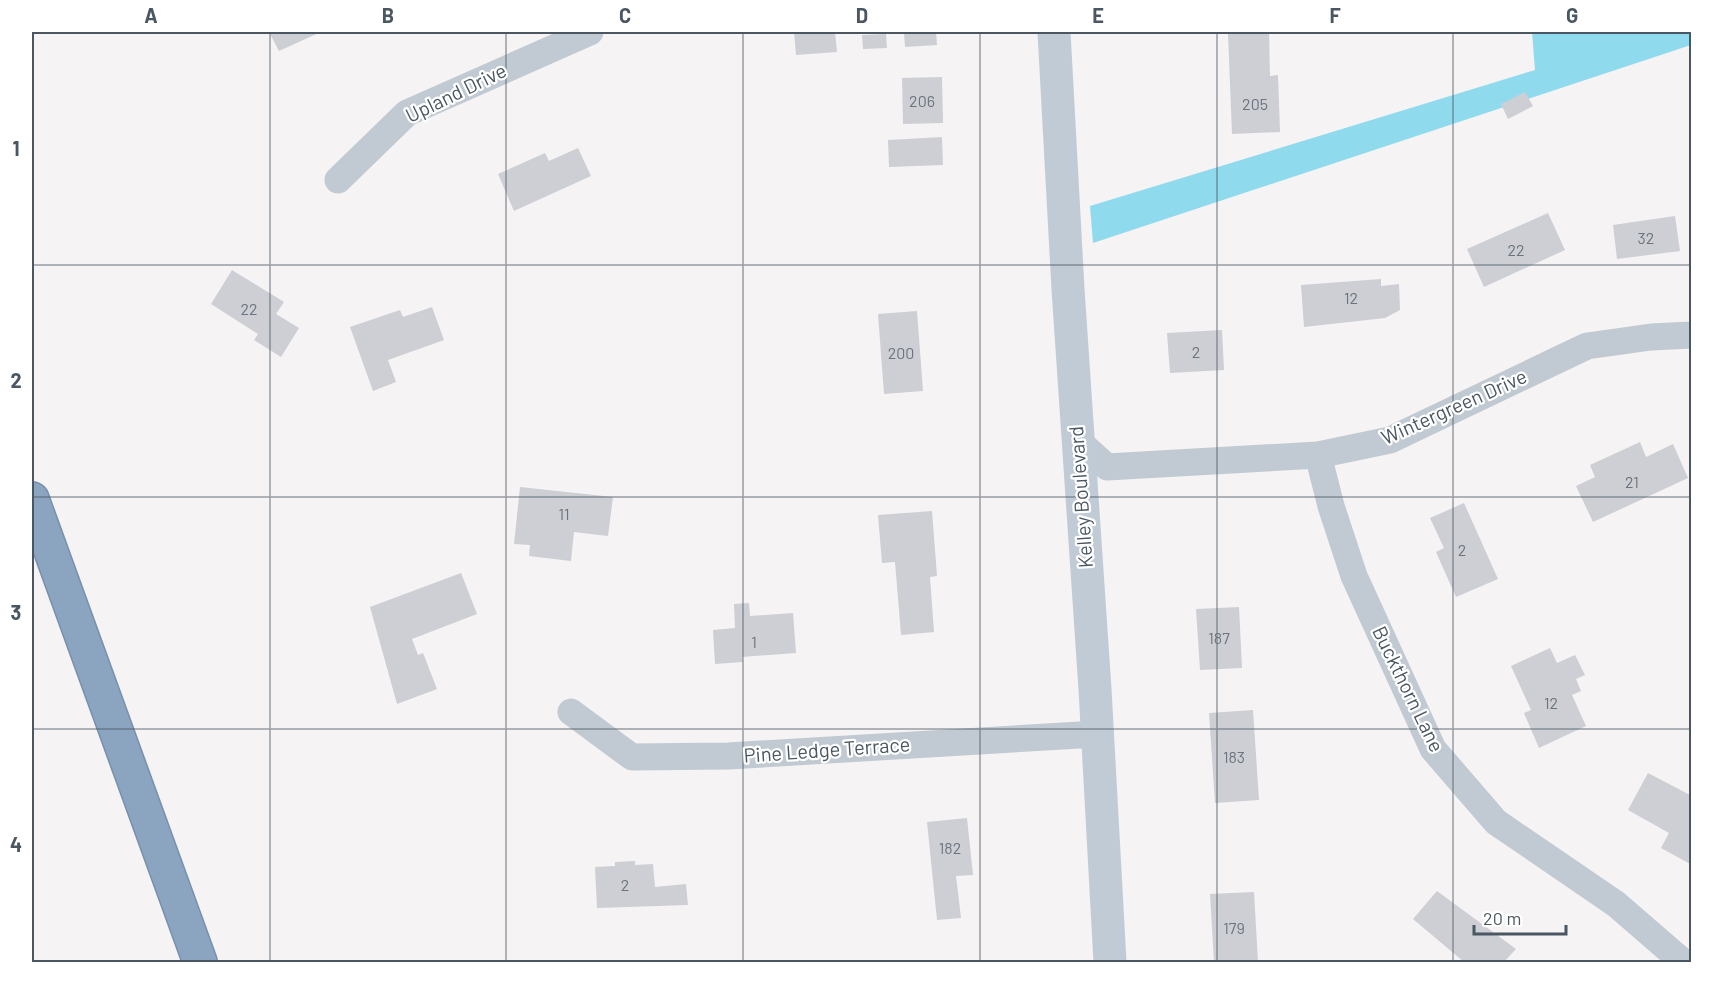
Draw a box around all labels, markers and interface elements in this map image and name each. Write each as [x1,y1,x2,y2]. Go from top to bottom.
text: A [144,3,158,27]
text: B [382,3,394,27]
text: C [619,3,631,27]
text: D [856,3,868,27]
text: E [1092,3,1104,27]
text: F [1329,3,1341,27]
text: G [1566,3,1578,27]
street label: Upland Drive [401,57,510,127]
house number: 206 [909,91,935,110]
house number: 205 [1242,94,1268,113]
text: 1 [12,136,20,160]
house number: 32 [1638,228,1654,247]
house number: 22 [1507,240,1525,259]
house number: 12 [1344,288,1358,307]
house number: 22 [240,299,258,318]
house number: 2 [1192,342,1200,361]
house number: 200 [888,343,914,362]
street label: Wintergreen Drive [1377,363,1530,449]
text: 2 [10,368,22,392]
street label: Kelley Boulevard [1063,425,1097,569]
house number: 21 [1625,472,1639,491]
house number: 11 [558,504,570,523]
house number: 2 [1458,540,1466,559]
text: 3 [11,600,21,624]
street label: Buckthorn Lane [1368,622,1450,755]
house number: 187 [1208,628,1230,647]
house number: 1 [751,632,757,651]
house number: 12 [1544,693,1558,712]
street label: Pine Ledge Terrace [743,731,911,767]
house number: 183 [1223,747,1245,766]
text: 4 [10,832,22,856]
house number: 182 [939,838,961,857]
house number: 2 [621,875,629,894]
scale bar [1474,898,1566,936]
text: 20 m [1483,907,1521,929]
house number: 179 [1223,918,1245,937]

